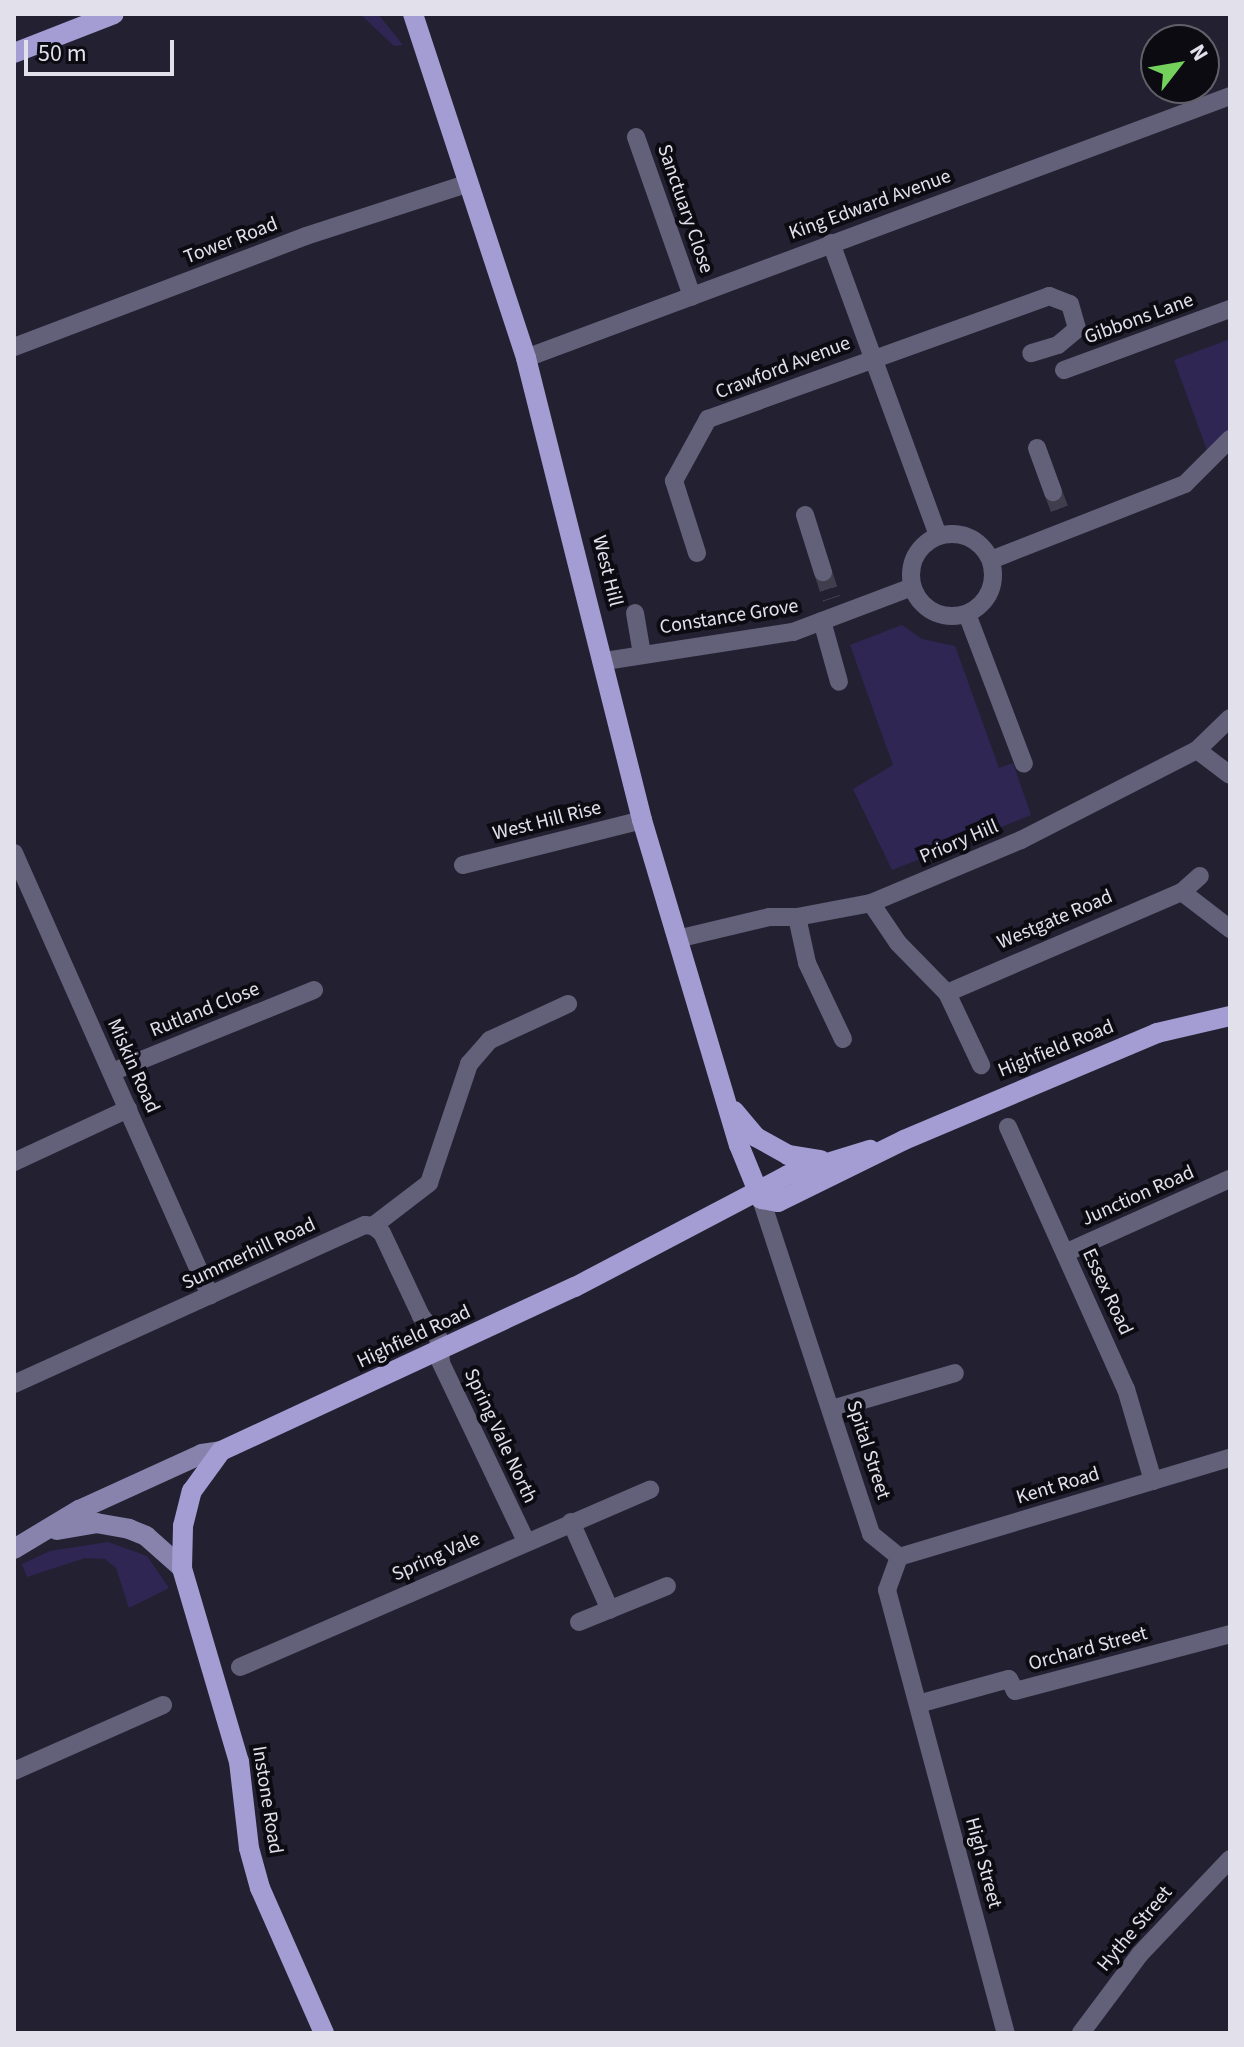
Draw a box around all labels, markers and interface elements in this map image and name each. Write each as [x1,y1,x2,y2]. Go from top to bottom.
scale bar [28,24,178,74]
north arrow [1140,24,1220,104]
text: 50 m [38,36,87,71]
text: N [1181,38,1216,67]
street label: Sanctuary Close [652,141,718,277]
street label: King Edward Avenue [786,165,954,245]
street label: Tower Road [181,212,281,270]
street label: Gibbons Lane [1081,288,1197,350]
street label: Crawford Avenue [712,331,854,405]
street label: West Hill [587,533,627,609]
street label: Constance Grove [658,594,800,640]
street label: West Hill Rise [490,796,604,846]
street label: Priory Hill [916,815,1002,869]
street label: Westgate Road [994,885,1116,955]
street label: Rutland Close [147,977,263,1043]
street label: Miskin Road [102,1015,164,1117]
street label: Highfield Road [995,1015,1117,1083]
street label: Junction Road [1078,1160,1198,1232]
street label: Summerhill Road [178,1213,320,1295]
street label: Essex Road [1076,1245,1138,1339]
street label: Highfield Road [353,1300,475,1374]
street label: Spring Vale North [458,1365,542,1507]
street label: Spital Street [841,1398,895,1502]
street label: Kent Road [1013,1462,1103,1510]
street label: Spring Vale [388,1527,484,1587]
street label: Orchard Street [1026,1622,1150,1676]
street label: Instone Road [247,1744,287,1856]
street label: High Street [959,1815,1007,1911]
street label: Hythe Street [1092,1881,1178,1977]

